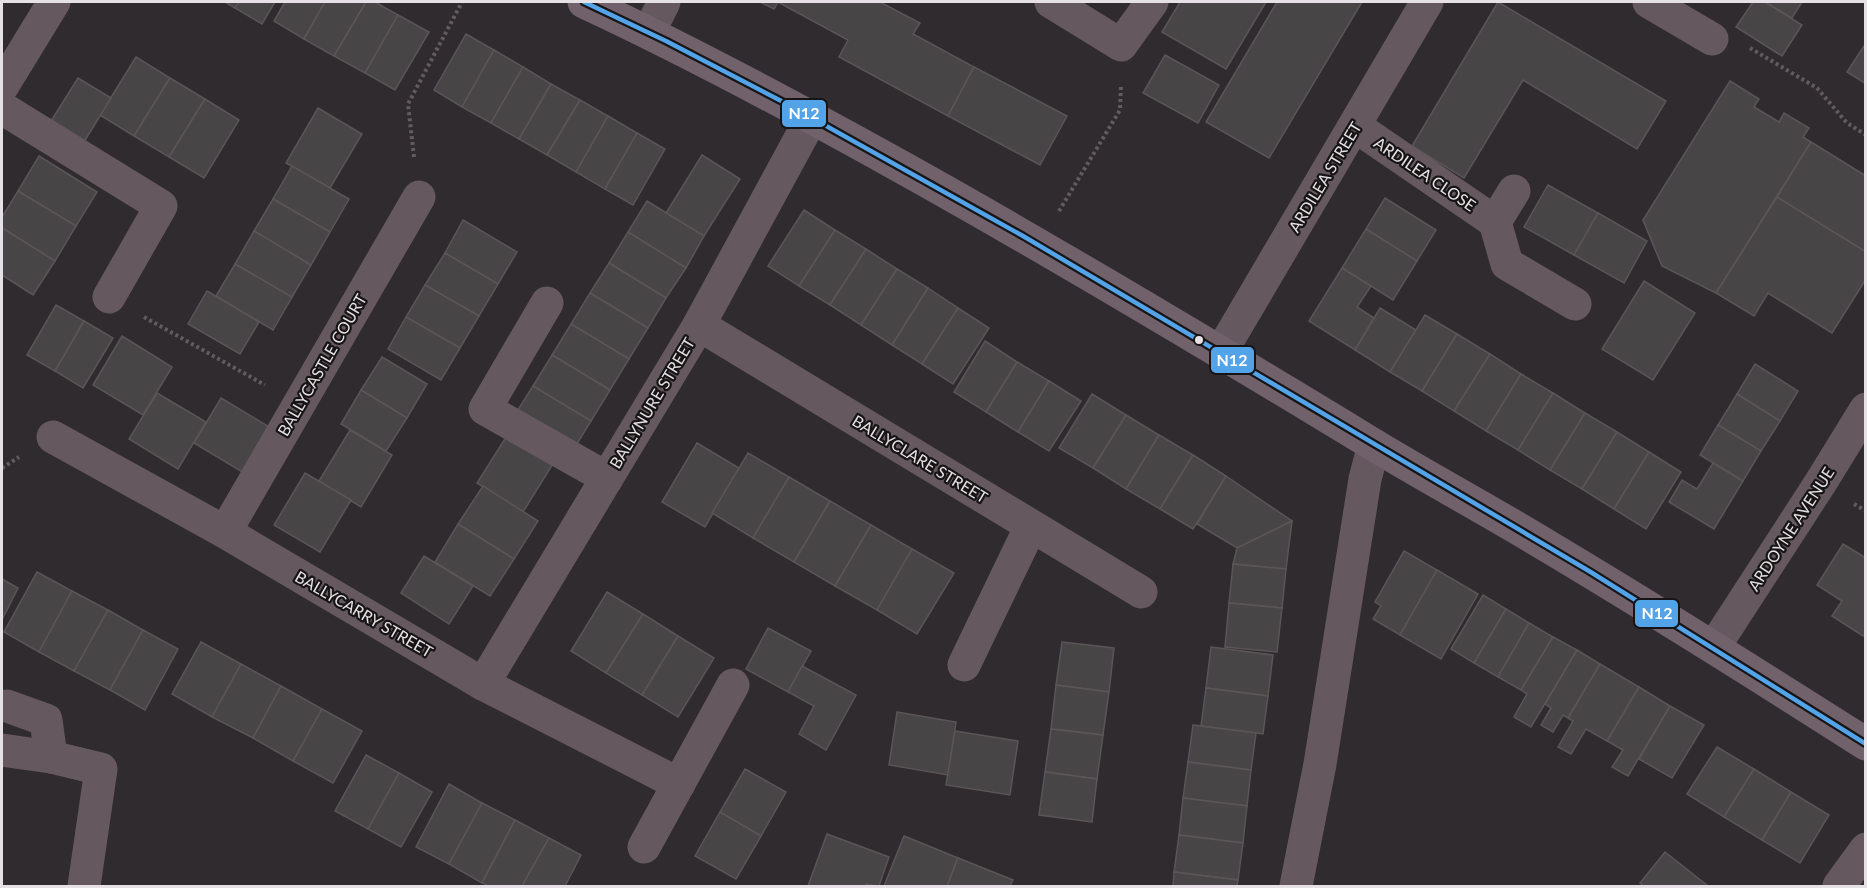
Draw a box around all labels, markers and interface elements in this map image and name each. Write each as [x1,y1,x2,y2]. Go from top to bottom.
line badge: N12 [781,99,827,128]
text: N12 [789,103,819,122]
street label: ARDILEA STREET [1284,118,1365,235]
street label: ARDILEA CLOSE [1371,133,1480,215]
street label: BALLYCASTLE COURT [273,290,370,439]
street label: BALLYNURE STREET [605,333,698,472]
unlabelled marker [1193,334,1205,346]
line badge: N12 [1210,346,1255,374]
text: N12 [1217,350,1247,369]
street label: BALLYCLARE STREET [849,411,992,507]
street label: ARDOYNE AVENUE [1744,463,1838,594]
street label: BALLYCARRY STREET [292,566,437,661]
line badge: N12 [1634,599,1679,628]
text: N12 [1642,603,1672,622]

